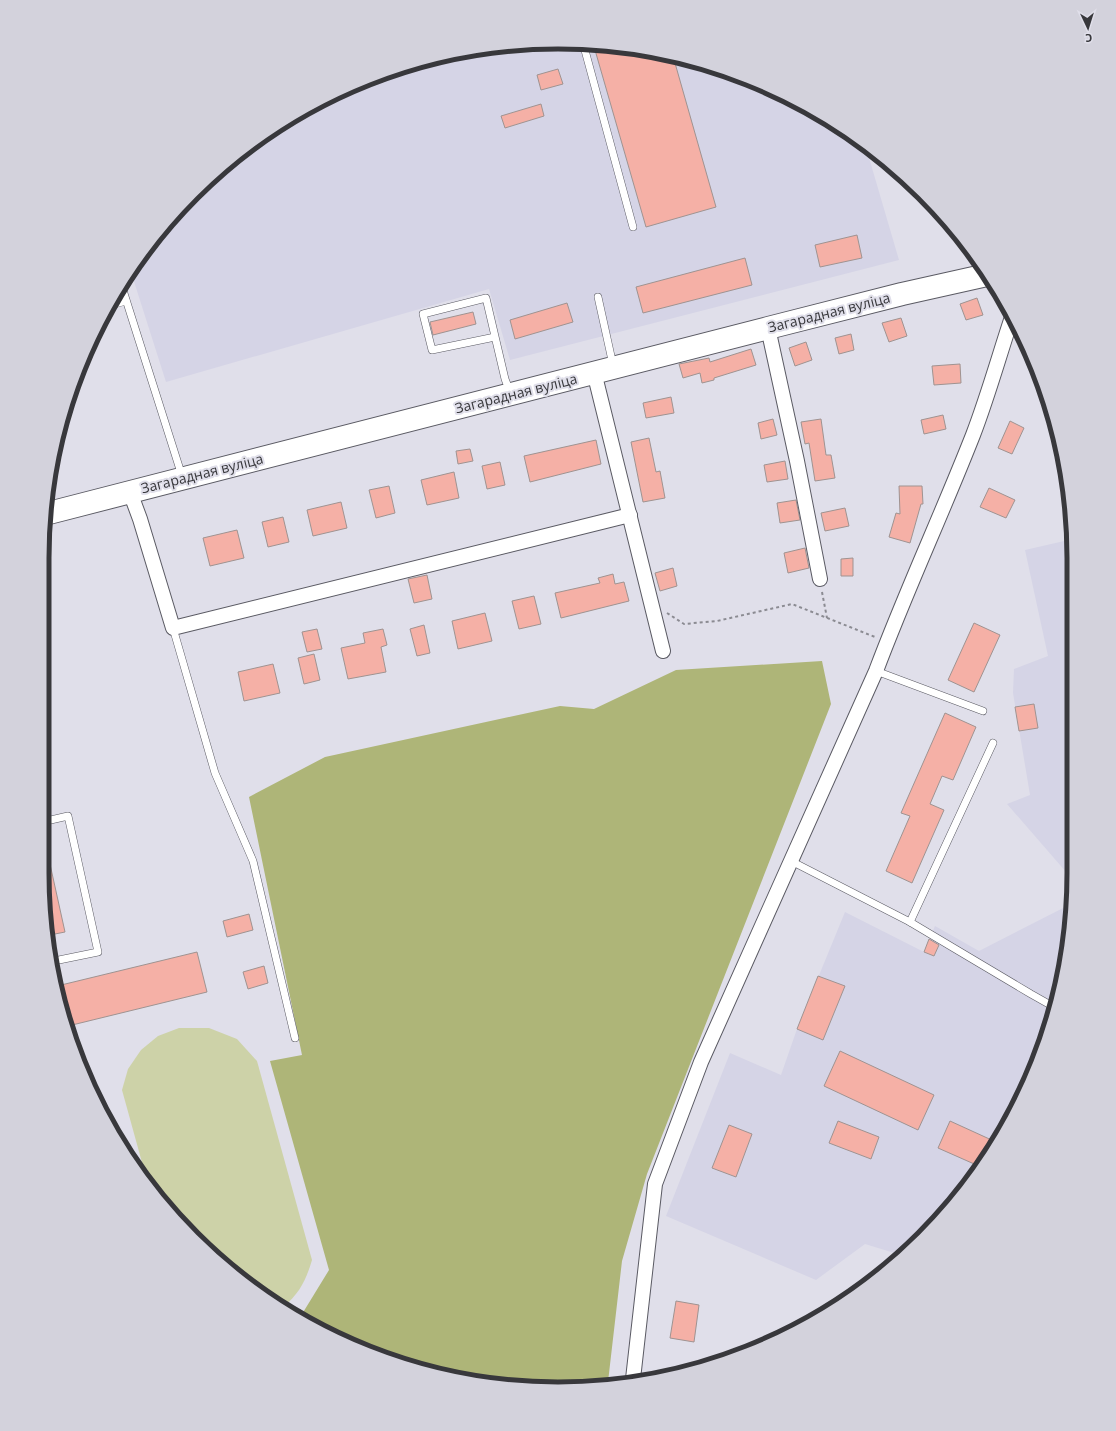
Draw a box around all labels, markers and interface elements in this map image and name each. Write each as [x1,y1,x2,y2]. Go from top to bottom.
north arrow [1068,8,1108,48]
text: С [1085,31,1093,46]
street label: Загарадная вуліца [766,288,892,336]
street label: Загарадная вуліца [453,369,579,417]
street label: Загарадная вуліца [139,449,265,497]

